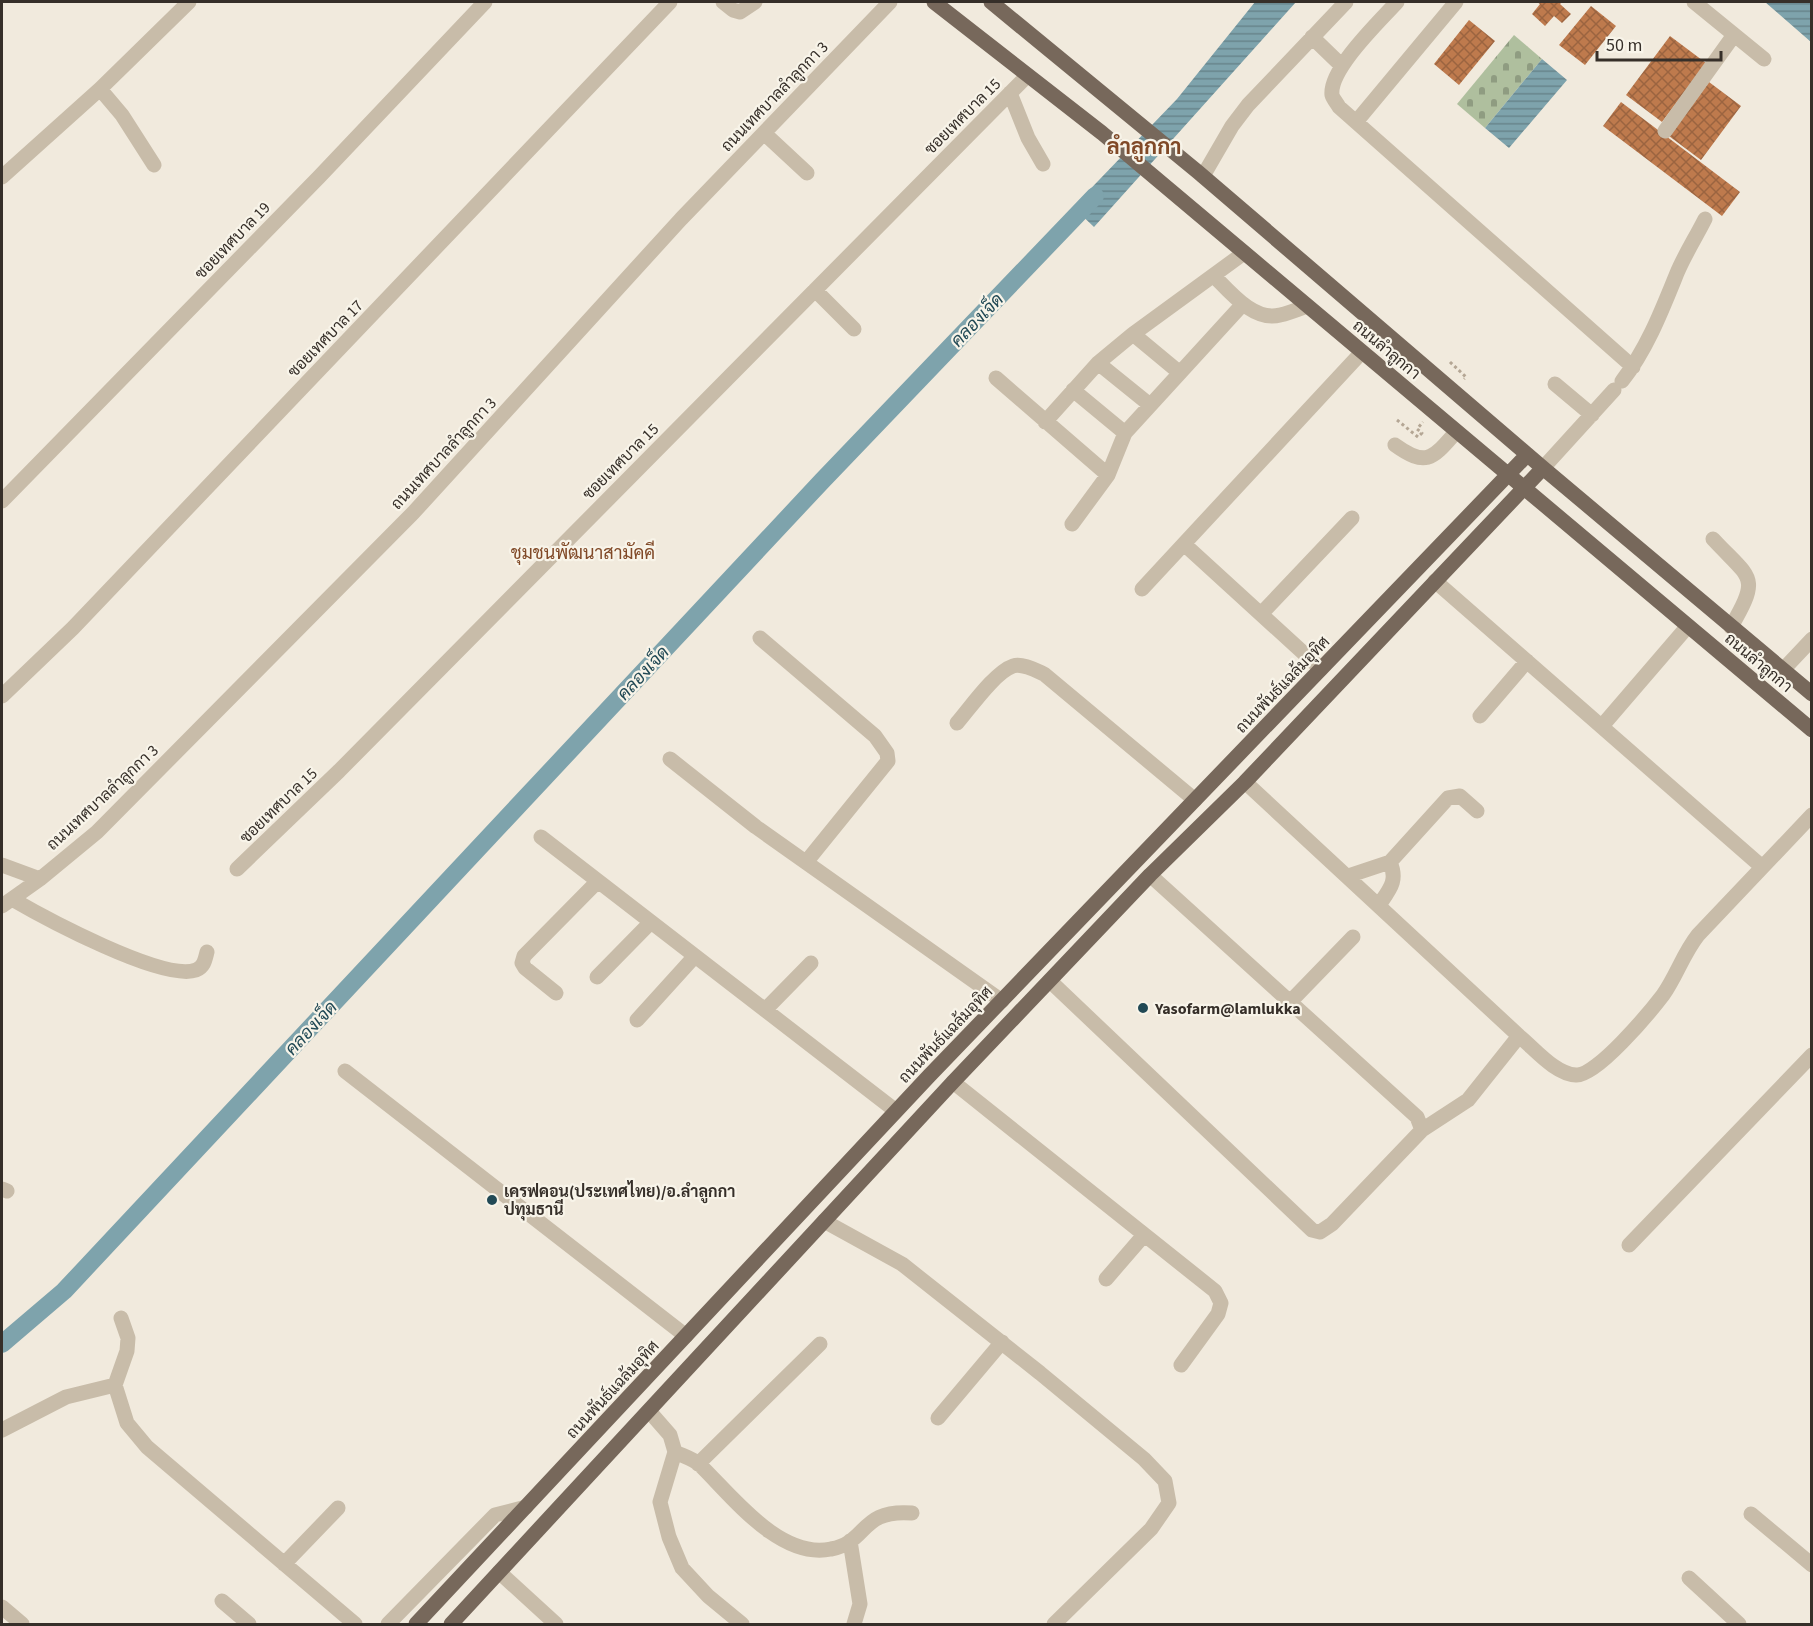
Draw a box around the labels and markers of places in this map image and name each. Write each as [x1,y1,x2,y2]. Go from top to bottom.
place label: Yasofarm@lamlukka [1154,998,1301,1020]
marker: Yasofarm@lamlukka [1136,1001,1150,1015]
place label: เครฟคอน(ประเทศไทย)/อ.ลำลูกกา ปทุมธานี [504,1180,735,1221]
marker: เครฟคอน(ประเทศไทย)/อ.ลำลูกกา ปทุมธานี [485,1193,499,1207]

